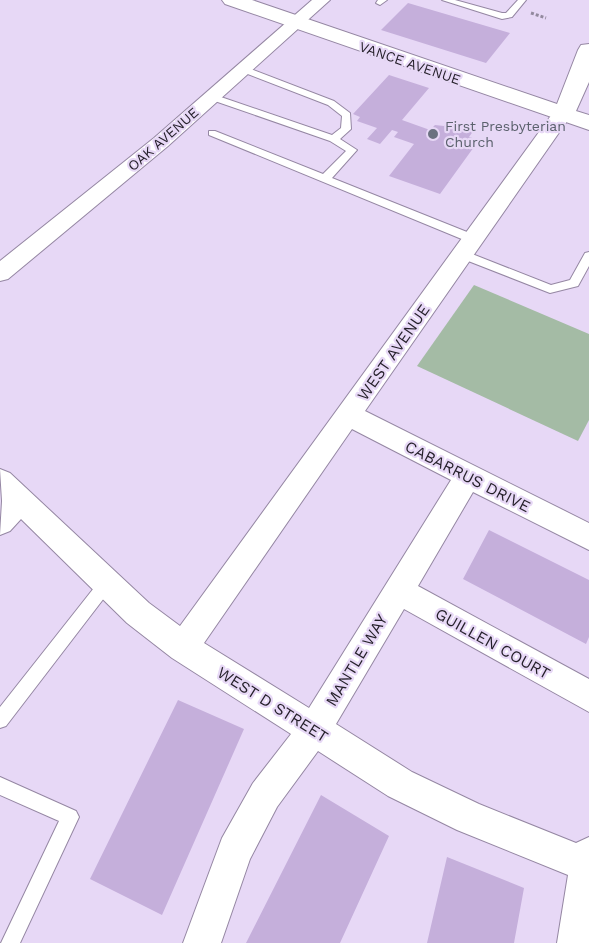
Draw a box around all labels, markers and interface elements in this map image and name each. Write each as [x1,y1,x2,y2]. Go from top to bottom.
street label: VANCE AVENUE [357,38,463,88]
street label: OAK AVENUE [124,104,202,174]
place label: First Presbyterian Church [445,118,566,150]
marker: First Presbyterian Church [426,127,440,141]
street label: WEST AVENUE [353,301,434,404]
street label: CABARRUS DRIVE [402,437,534,516]
street label: GUILLEN COURT [432,604,554,683]
street label: MANTLE WAY [322,611,391,710]
street label: WEST D STREET [214,663,332,746]

